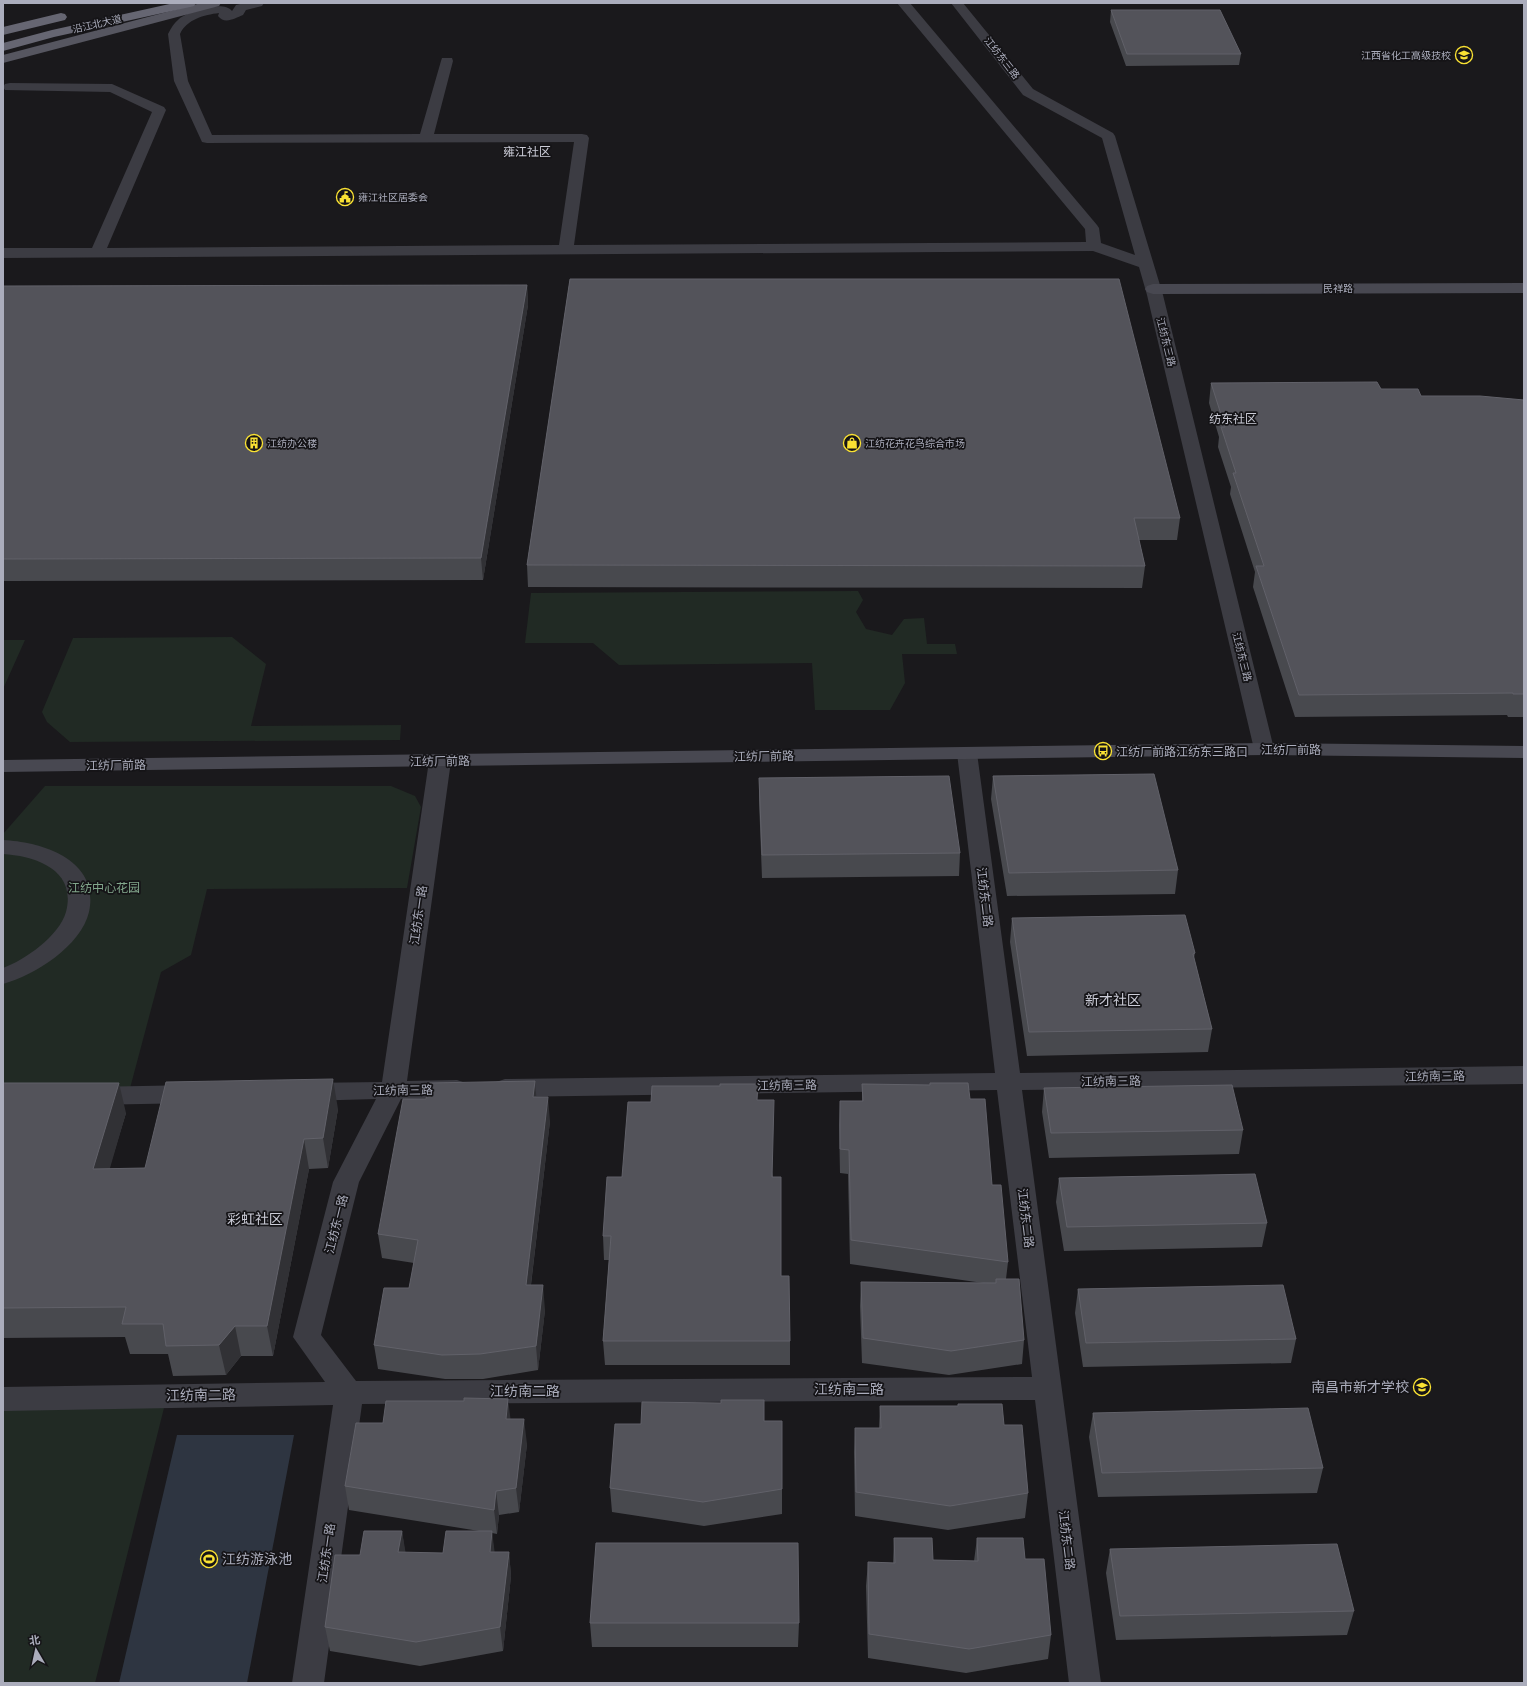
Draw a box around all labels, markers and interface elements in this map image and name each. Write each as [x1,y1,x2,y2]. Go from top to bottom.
street label: 沿江北大道 [71,12,123,36]
street label: 江纺东三路 [981,34,1023,82]
school or university icon: 江西省化工高级技校 [1454,45,1474,65]
place label: 江西省化工高级技校 [1361,49,1451,62]
district label: 雍江社区 [503,144,551,159]
public building icon: 雍江社区居委会 [335,187,355,207]
place label: 雍江社区居委会 [358,191,428,204]
street label: 民祥路 [1323,282,1353,295]
street label: 江纺东三路 [1154,316,1178,368]
district label: 纺东社区 [1209,411,1257,426]
building icon: 江纺办公楼 [244,433,264,453]
shop icon: 江纺花卉花鸟综合市场 [842,433,862,453]
place label: 江纺办公楼 [267,437,317,450]
place label: 江纺花卉花鸟综合市场 [865,437,965,450]
street label: 江纺东三路 [1230,631,1254,683]
bus stop icon: 江纺厂前路江纺东三路口 [1093,741,1113,761]
street label: 江纺厂前路 [1261,742,1321,757]
place label: 江纺厂前路江纺东三路口 [1116,744,1248,759]
street label: 江纺厂前路 [734,748,794,764]
street label: 江纺厂前路 [410,753,470,769]
street label: 江纺厂前路 [86,757,146,773]
street label: 江纺东二路 [974,866,996,928]
park label: 江纺中心花园 [68,880,140,895]
street label: 江纺东一路 [406,884,430,946]
district label: 新才社区 [1085,991,1141,1009]
street label: 江纺南三路 [1405,1068,1465,1084]
street label: 江纺南三路 [1081,1073,1141,1089]
street label: 江纺南三路 [757,1077,817,1093]
street label: 江纺南三路 [373,1082,433,1098]
street label: 江纺东二路 [1015,1187,1037,1249]
street label: 江纺东一路 [321,1193,351,1255]
district label: 彩虹社区 [227,1210,283,1228]
school or university icon: 南昌市新才学校 [1412,1377,1432,1397]
place label: 南昌市新才学校 [1311,1378,1409,1396]
street label: 江纺南二路 [814,1380,884,1398]
street label: 江纺南二路 [490,1382,560,1400]
street label: 江纺南二路 [166,1385,236,1405]
street label: 江纺东二路 [1056,1509,1078,1571]
street label: 江纺东一路 [314,1522,338,1584]
sports icon: 江纺游泳池 [199,1549,219,1569]
place label: 江纺游泳池 [222,1550,292,1568]
north arrow [16,1630,56,1670]
text: 北 [28,1632,41,1648]

